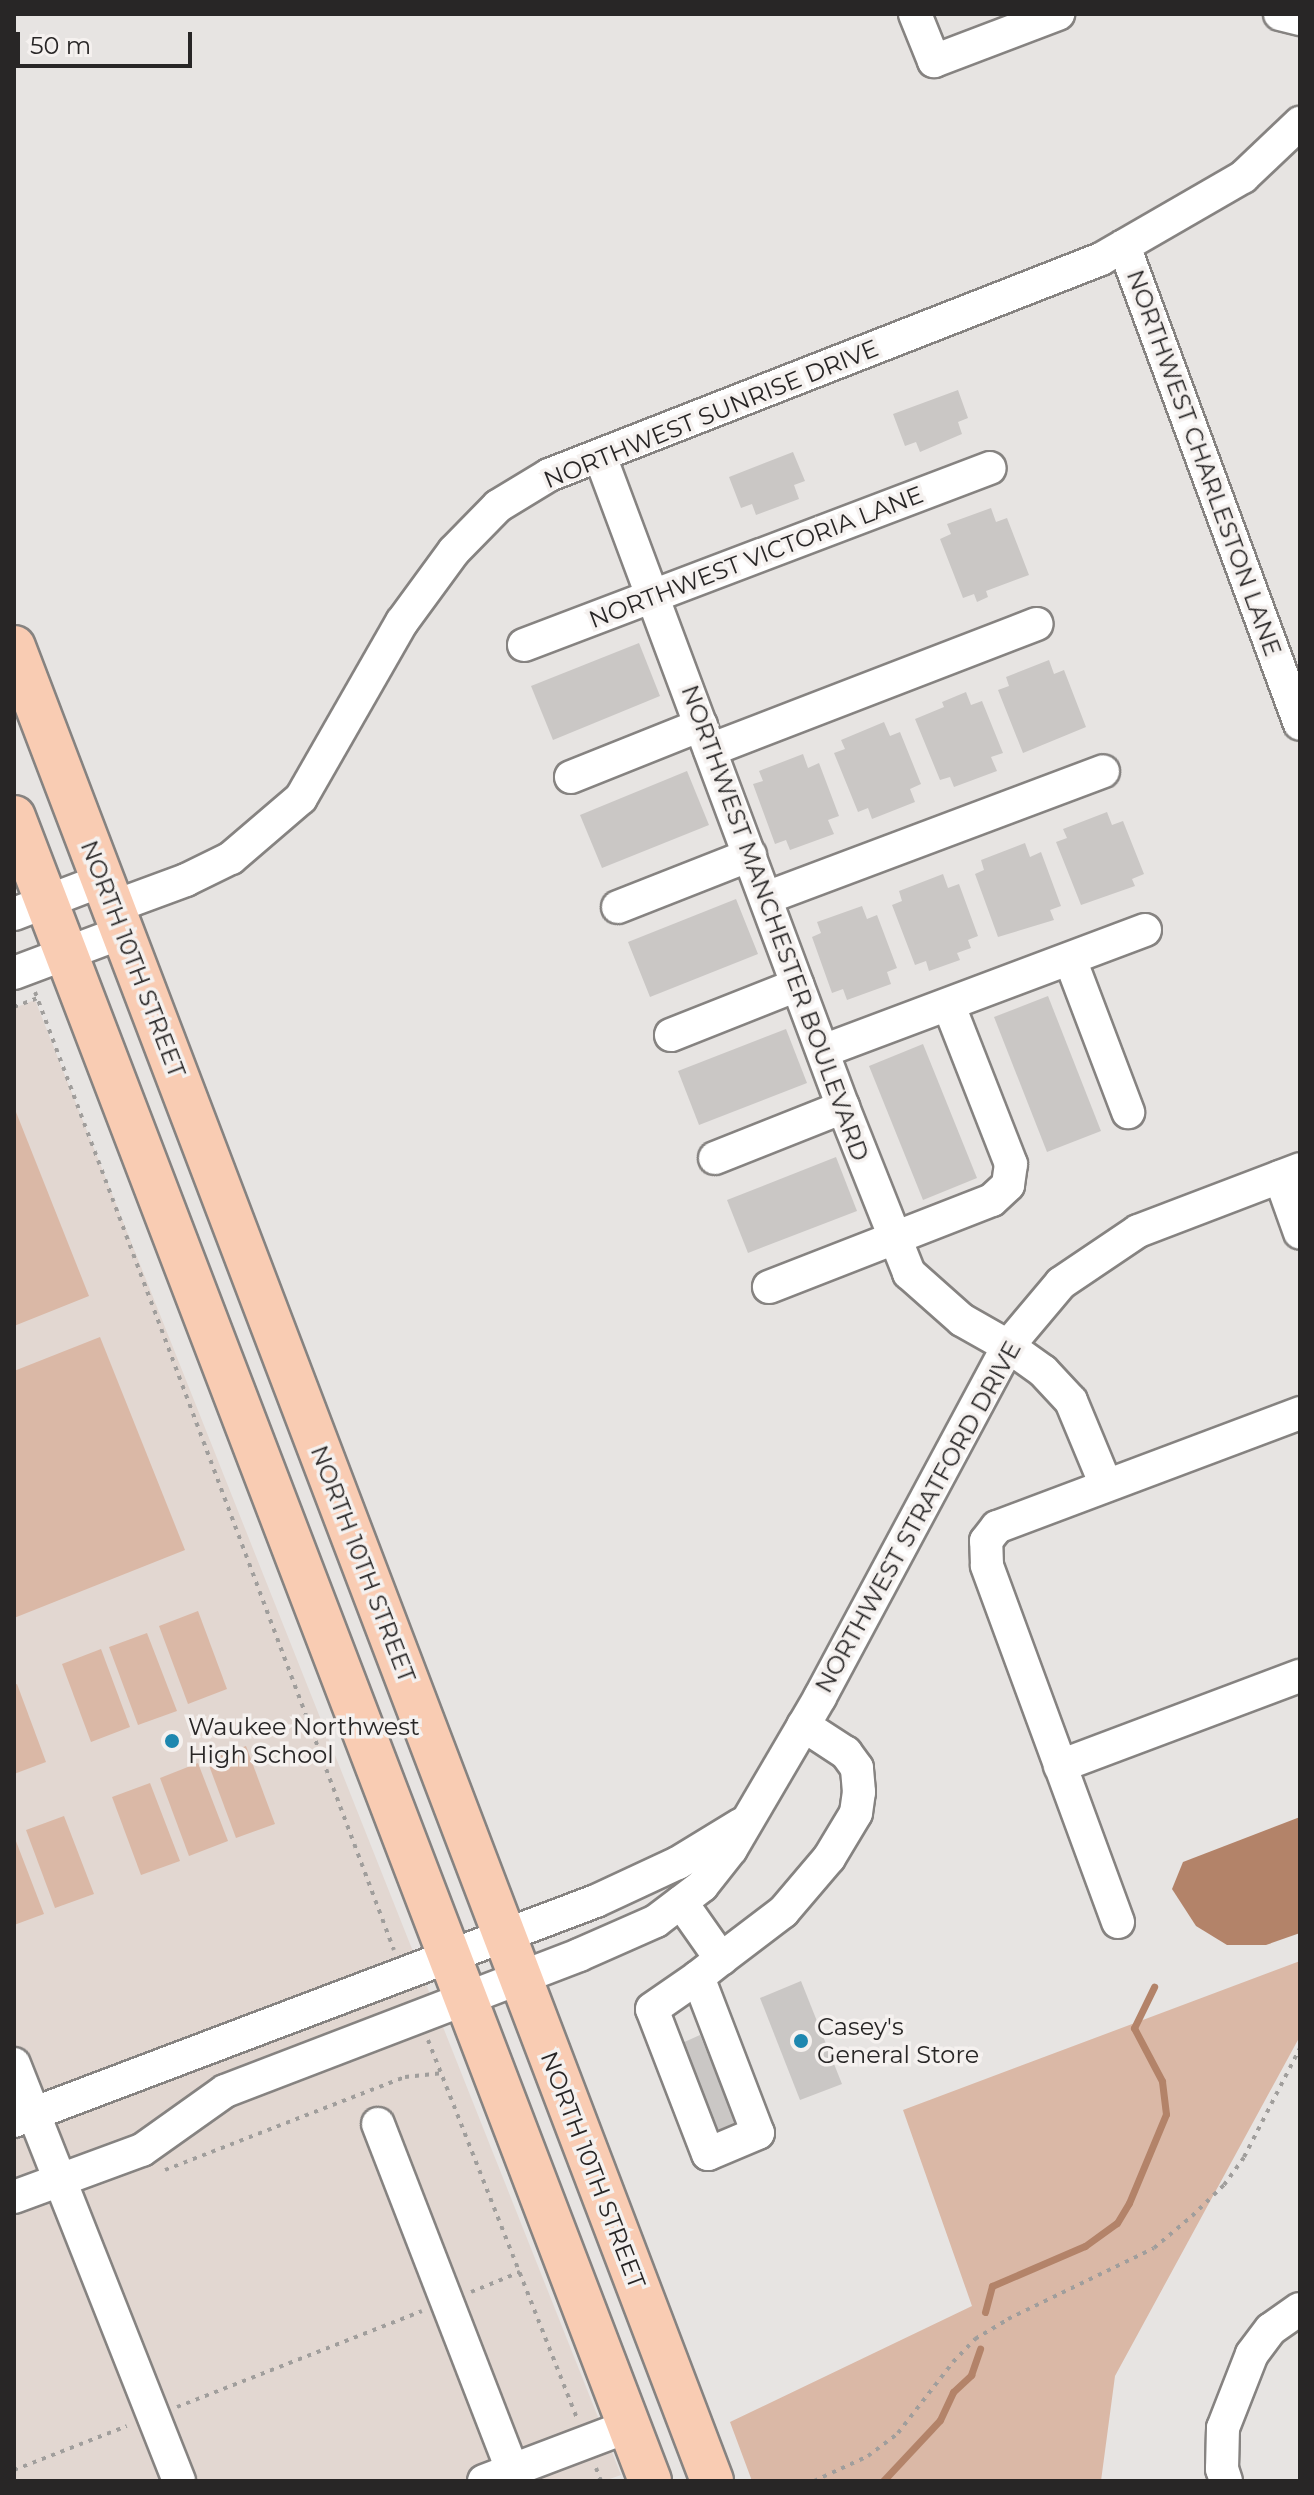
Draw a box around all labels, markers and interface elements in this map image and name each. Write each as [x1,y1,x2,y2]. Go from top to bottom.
scale bar [20,16,196,66]
text: 50 m [30,31,91,60]
street label: NORTHWEST CHARLESTON LANE [1121,266,1287,660]
street label: NORTHWEST SUNRISE DRIVE [540,334,882,494]
street label: NORTHWEST VICTORIA LANE [585,480,927,634]
street label: NORTHWEST MANCHESTER BOULEVARD [675,681,875,1165]
street label: NORTH 10TH STREET [74,836,192,1082]
street label: NORTHWEST STRATFORD DRIVE [809,1336,1027,1698]
street label: NORTH 10TH STREET [304,1441,422,1687]
place label: Waukee Northwest High School [188,1713,420,1769]
marker: Waukee Northwest High School [163,1732,181,1750]
place label: Casey's General Store [817,2013,979,2069]
marker: Casey's General Store [792,2032,810,2050]
street label: NORTH 10TH STREET [534,2047,652,2293]

